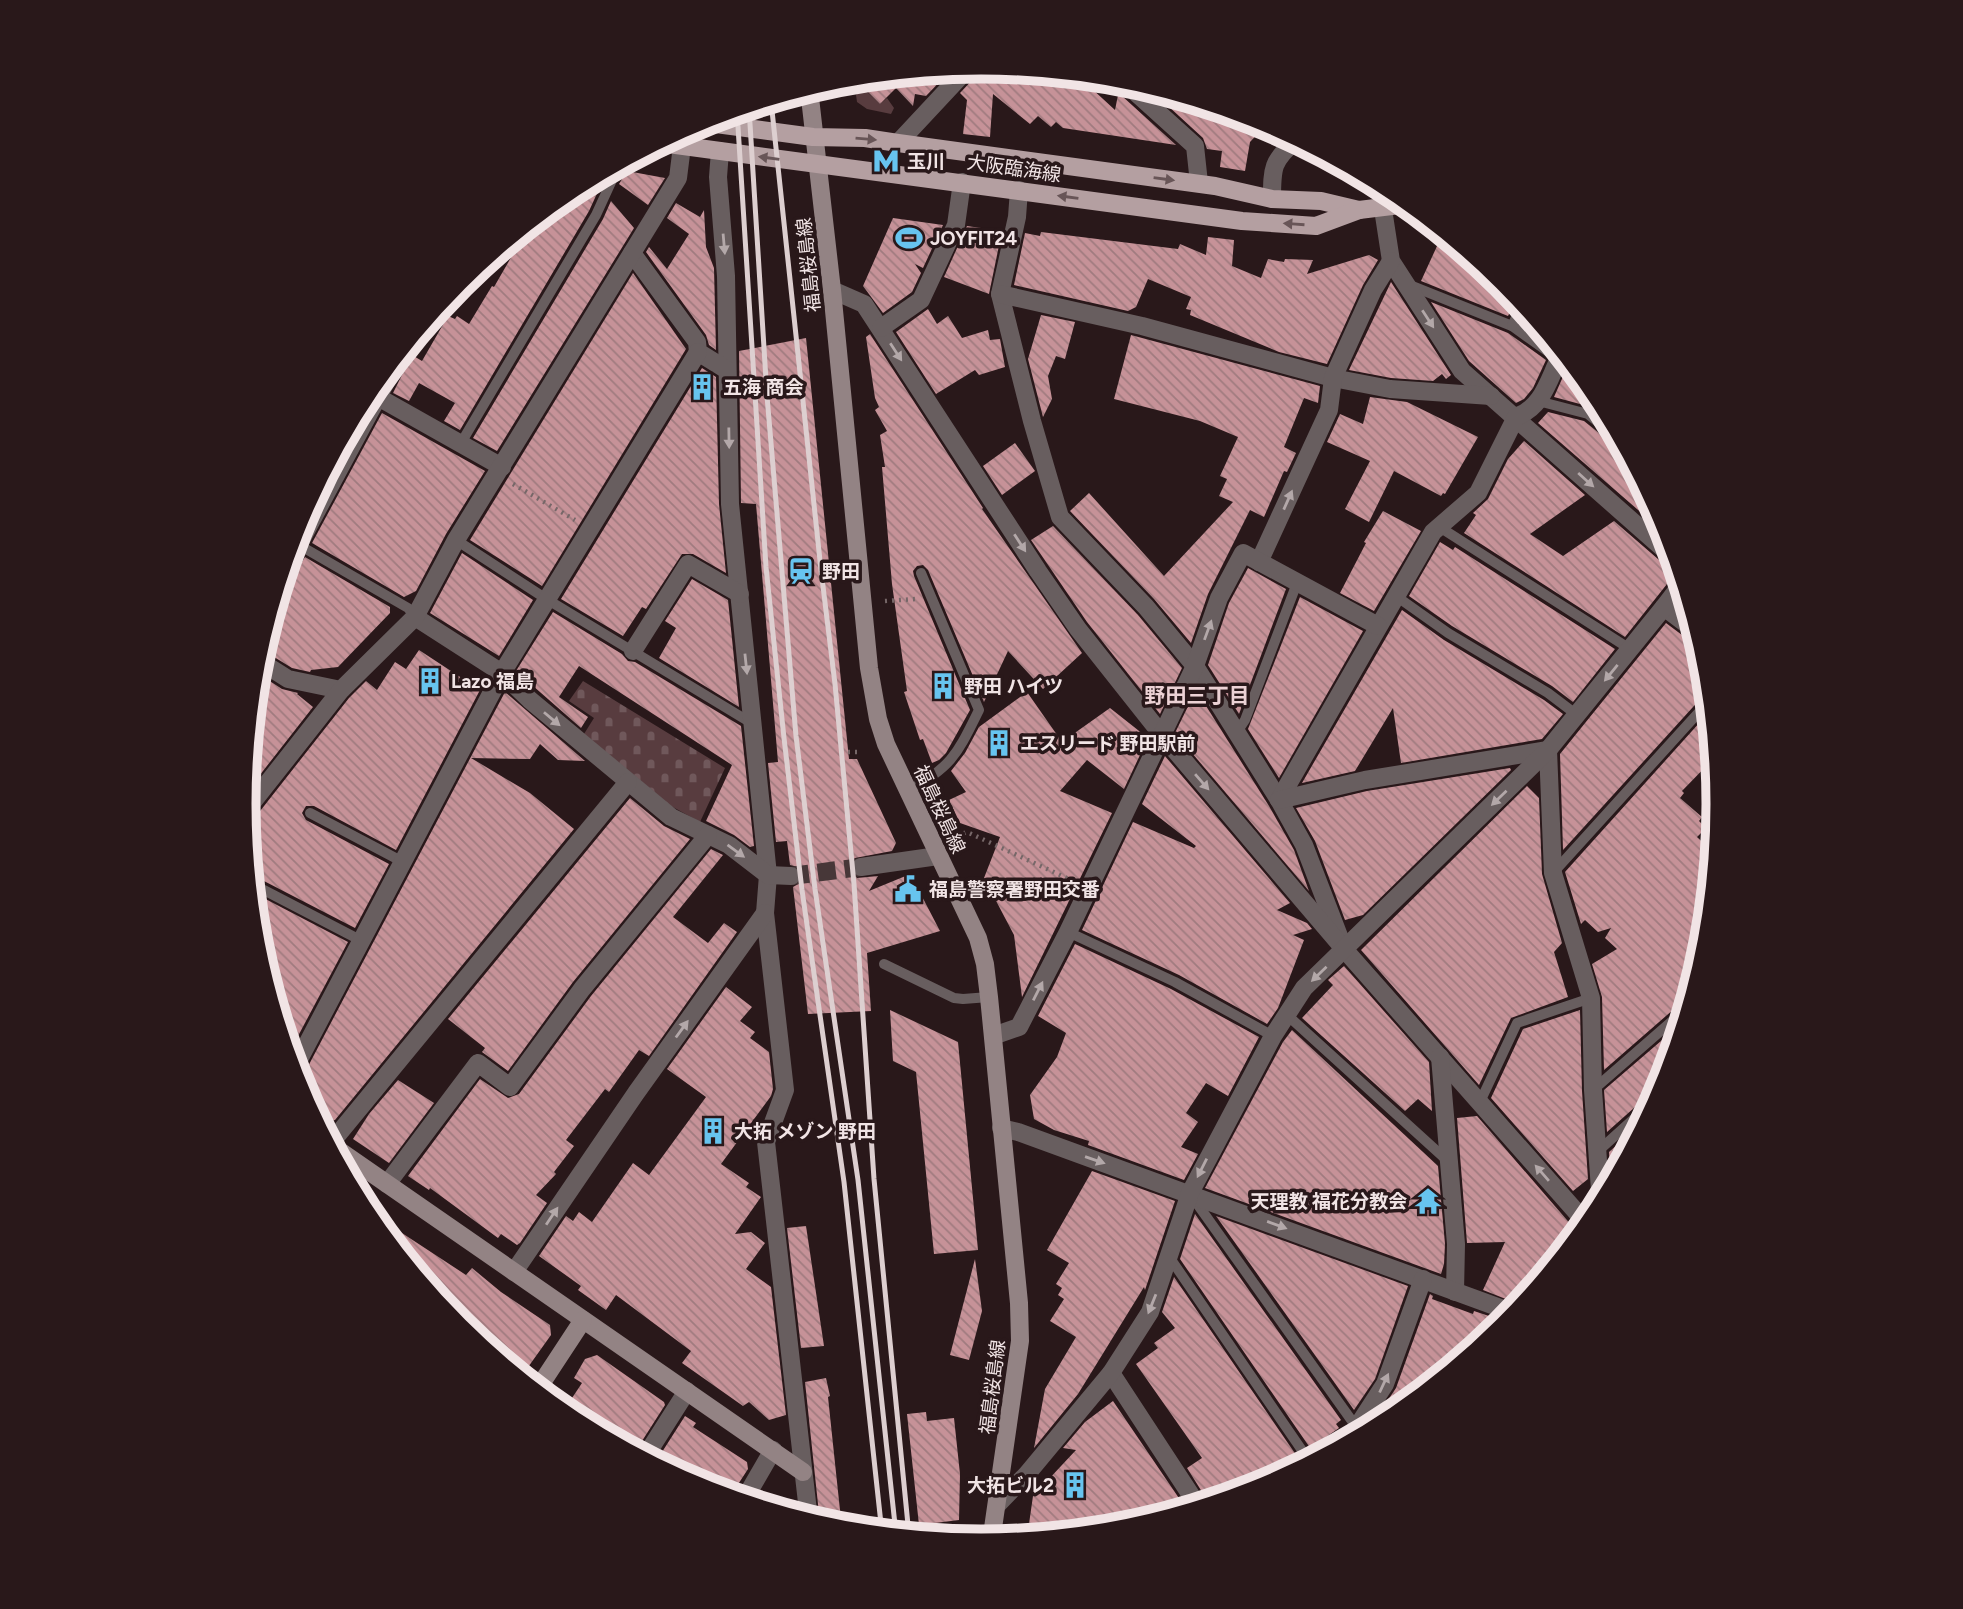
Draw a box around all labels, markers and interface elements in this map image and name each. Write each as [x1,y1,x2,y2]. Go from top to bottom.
one-way arrow [855,134,877,145]
metro station icon: 玉川 [871,146,901,176]
place label: 玉川 [907,150,945,173]
street label: 大阪臨海線 [965,150,1063,186]
one-way arrow [758,152,780,163]
one-way arrow [1153,173,1175,184]
one-way arrow [1057,191,1079,202]
street label: 福島桜島線 [792,216,825,313]
one-way arrow [1282,219,1304,230]
sports icon: JOYFIT24 [894,223,924,253]
place label: JOYFIT24 [930,227,1017,250]
one-way arrow [719,233,730,255]
one-way arrow [1421,309,1434,328]
one-way arrow [890,342,903,362]
building icon: 五海 商会 [687,372,717,402]
place label: 五海 商会 [723,376,804,399]
one-way arrow [723,427,734,449]
one-way arrow [1577,472,1595,488]
one-way arrow [1282,490,1294,510]
one-way arrow [1013,533,1026,553]
station icon: 野田 [786,556,816,586]
place label: 野田 [822,560,860,583]
one-way arrow [1203,619,1214,640]
one-way arrow [741,654,752,676]
one-way arrow [1603,664,1618,682]
building icon: Lazo 福島 [415,666,445,696]
place label: Lazo 福島 [451,670,534,693]
building icon: 野田 ハイツ [928,671,958,701]
place label: 野田 ハイツ [964,675,1063,698]
district label: 野田三丁目 [1145,683,1250,708]
one-way arrow [544,711,561,726]
building icon: エスリード 野田駅前 [984,728,1014,758]
place label: エスリード 野田駅前 [1020,732,1196,755]
street label: 福島桜島線 [909,761,970,857]
one-way arrow [1194,773,1210,791]
one-way arrow [1491,789,1508,806]
one-way arrow [727,844,745,858]
public building icon: 福島警察署野田交番 [893,874,923,904]
place label: 福島警察署野田交番 [929,878,1100,901]
one-way arrow [1311,965,1328,981]
one-way arrow [1032,981,1043,1001]
one-way arrow [675,1020,689,1038]
building icon: 大拓 メゾン 野田 [698,1116,728,1146]
place label: 大拓 メゾン 野田 [734,1120,876,1143]
one-way arrow [1085,1155,1106,1166]
one-way arrow [1197,1158,1208,1178]
one-way arrow [1534,1164,1550,1182]
temple icon: 天理教 福花分教会 [1413,1186,1443,1216]
place label: 天理教 福花分教会 [1250,1190,1407,1213]
one-way arrow [545,1207,559,1225]
one-way arrow [1266,1220,1287,1231]
one-way arrow [1147,1294,1158,1315]
street label: 福島桜島線 [975,1339,1010,1436]
one-way arrow [1378,1373,1390,1393]
building icon: 大拓ビル2 [1060,1470,1090,1500]
place label: 大拓ビル2 [967,1474,1054,1497]

